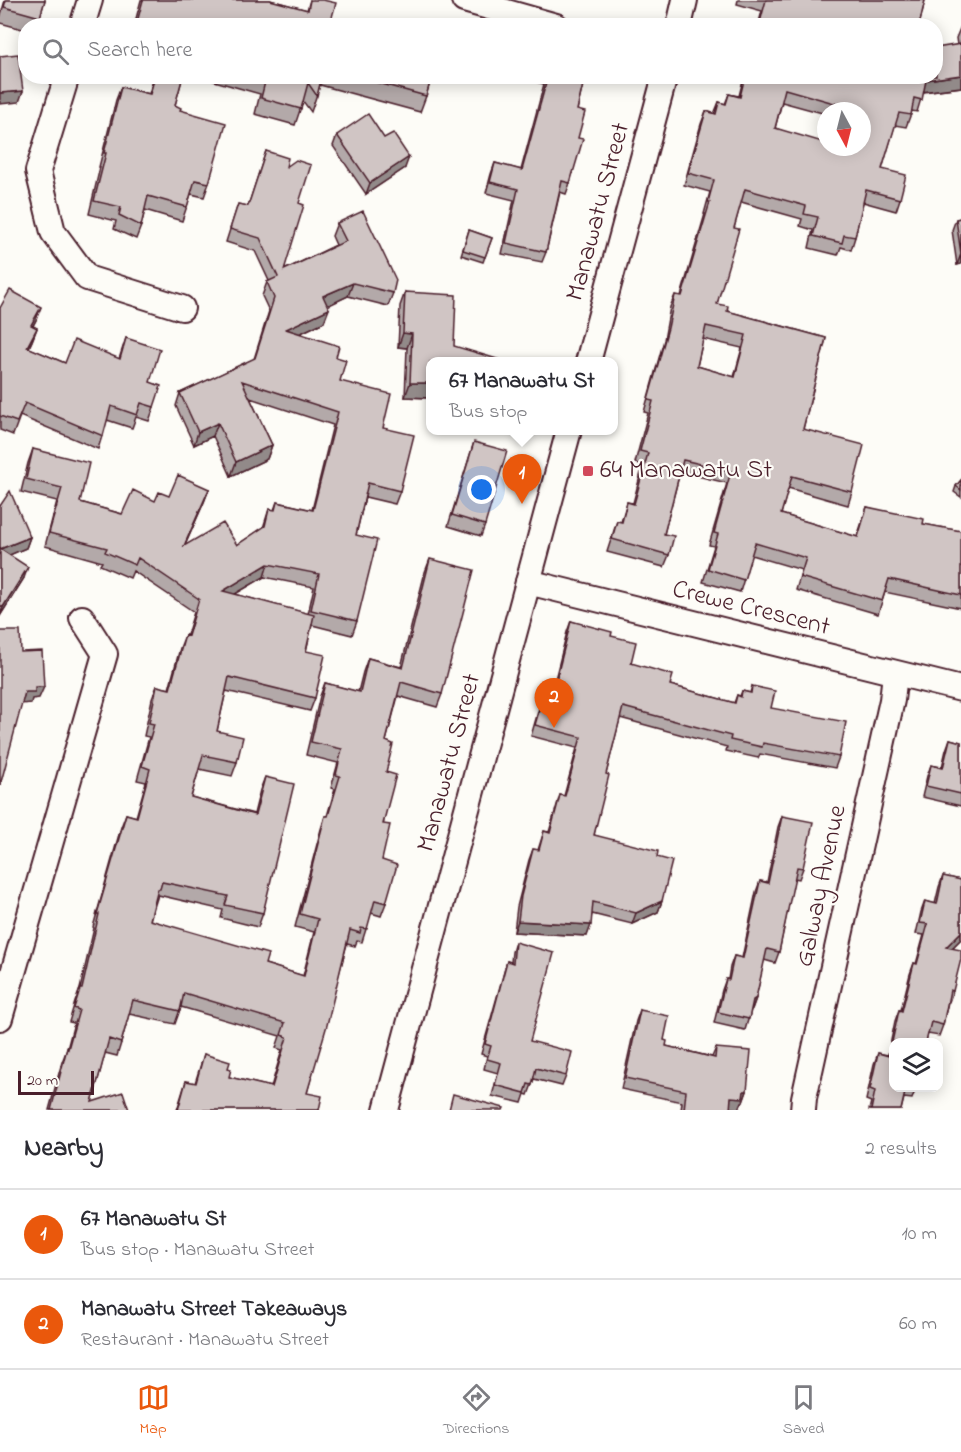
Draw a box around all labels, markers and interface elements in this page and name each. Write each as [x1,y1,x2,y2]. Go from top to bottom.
search box [18,18,943,84]
icon: search [39,35,72,68]
text: Search here [87,35,192,67]
north arrow [817,102,871,156]
street label: Manawatu Street [557,118,641,305]
popup [426,357,618,435]
text: 67 Manawatu St [449,366,595,398]
text: Bus stop [449,398,527,427]
place label: 64 Manawatu St [600,452,772,490]
pin: 1 [502,454,542,504]
marker: 64 Manawatu St [581,464,595,478]
your location [467,475,496,504]
street label: Crewe Crescent [668,571,834,647]
street label: Manawatu Street [408,669,492,856]
pin: 2 [534,678,574,728]
street label: Galway Avenue [786,801,858,970]
map controls [889,1038,943,1092]
button: layers [889,1038,943,1092]
scale bar [18,1068,94,1096]
text: 20 m [27,1069,58,1093]
text: Nearby [24,1130,103,1168]
text: 2 results [865,1135,937,1164]
text: 67 Manawatu St [81,1204,226,1236]
text: 1 [40,1220,47,1249]
text: 10 m [901,1220,937,1249]
text: Bus stop · Manawatu Street [81,1236,314,1265]
text: Manawatu Street Takeaways [81,1294,347,1326]
text: 2 [39,1310,48,1339]
text: 60 m [899,1310,937,1339]
text: Restaurant · Manawatu Street [81,1326,329,1355]
tab: Map [137,1381,170,1441]
tab: Directions [443,1381,509,1441]
tab: Saved [783,1381,824,1441]

